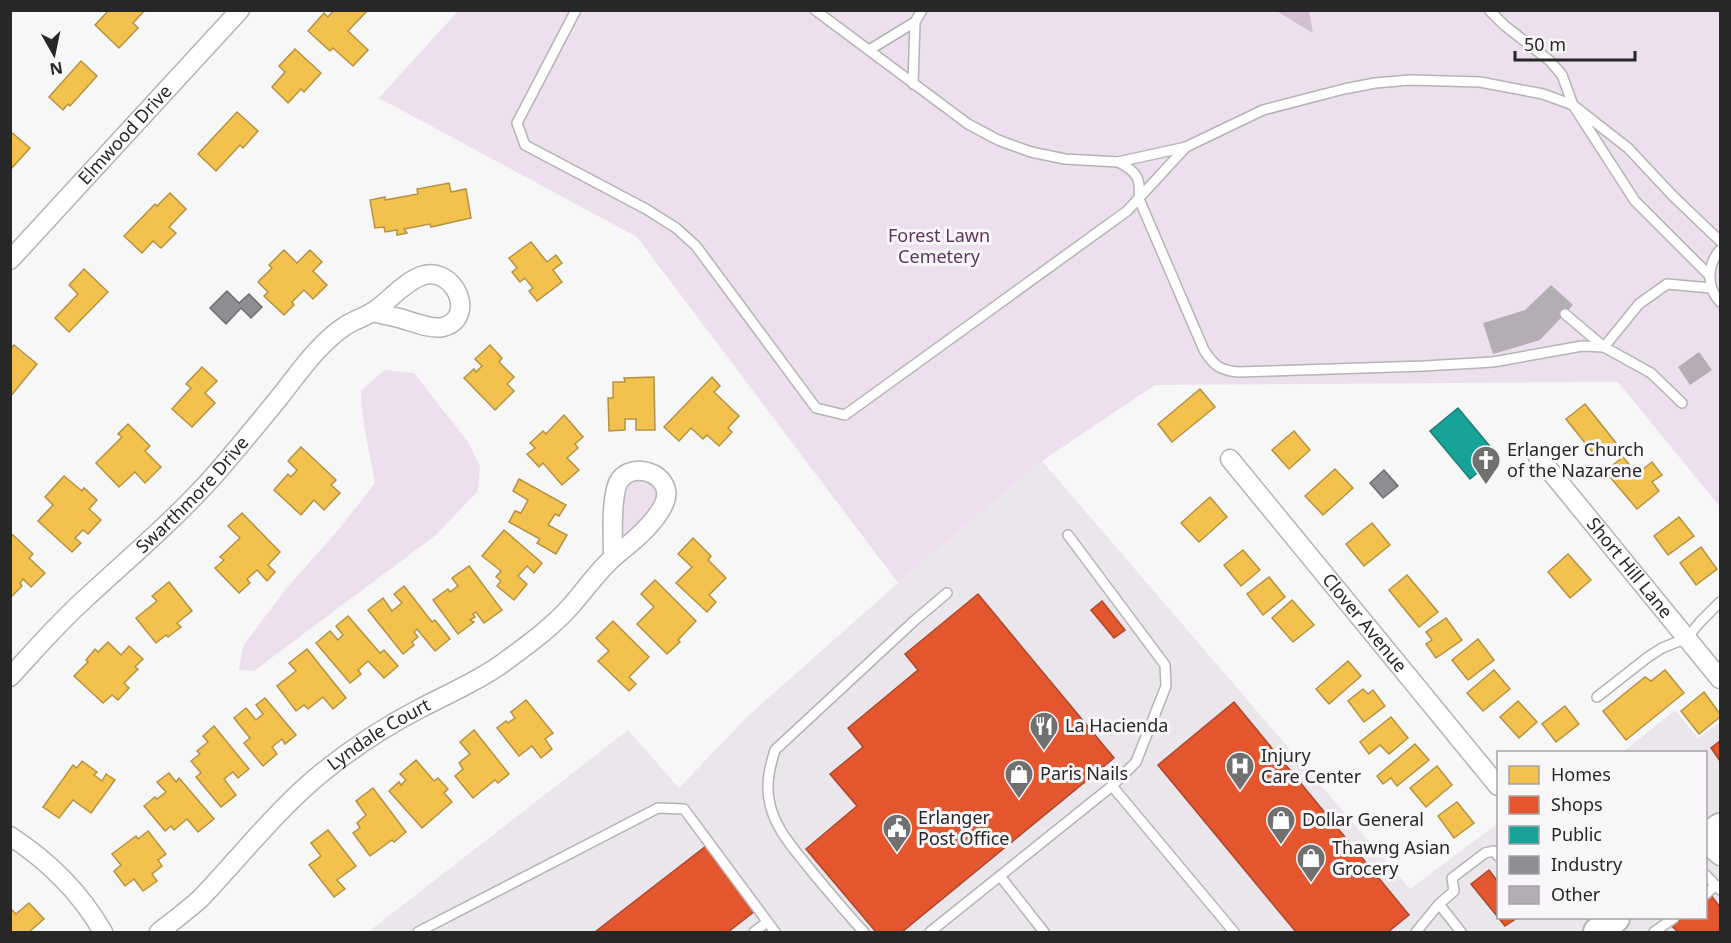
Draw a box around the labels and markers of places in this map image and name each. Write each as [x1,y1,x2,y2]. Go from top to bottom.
place label: Erlanger Church of the Nazarene [1507,437,1644,482]
church icon: Erlanger Church of the Nazarene [1470,444,1502,486]
restaurant icon: La Hacienda [1028,710,1060,752]
place label: La Hacienda [1065,713,1168,737]
place label: Injury Care Center [1261,743,1362,788]
hospital icon: Injury Care Center [1224,750,1256,792]
shop icon: Paris Nails [1003,758,1035,800]
place label: Paris Nails [1040,761,1128,785]
shop icon: Dollar General [1265,804,1297,846]
place label: Erlanger Post Office [918,805,1009,850]
place label: Dollar General [1302,807,1424,831]
public building icon: Erlanger Post Office [881,812,913,854]
place label: Thawng Asian Grocery [1332,835,1450,880]
shop icon: Thawng Asian Grocery [1295,842,1327,884]

